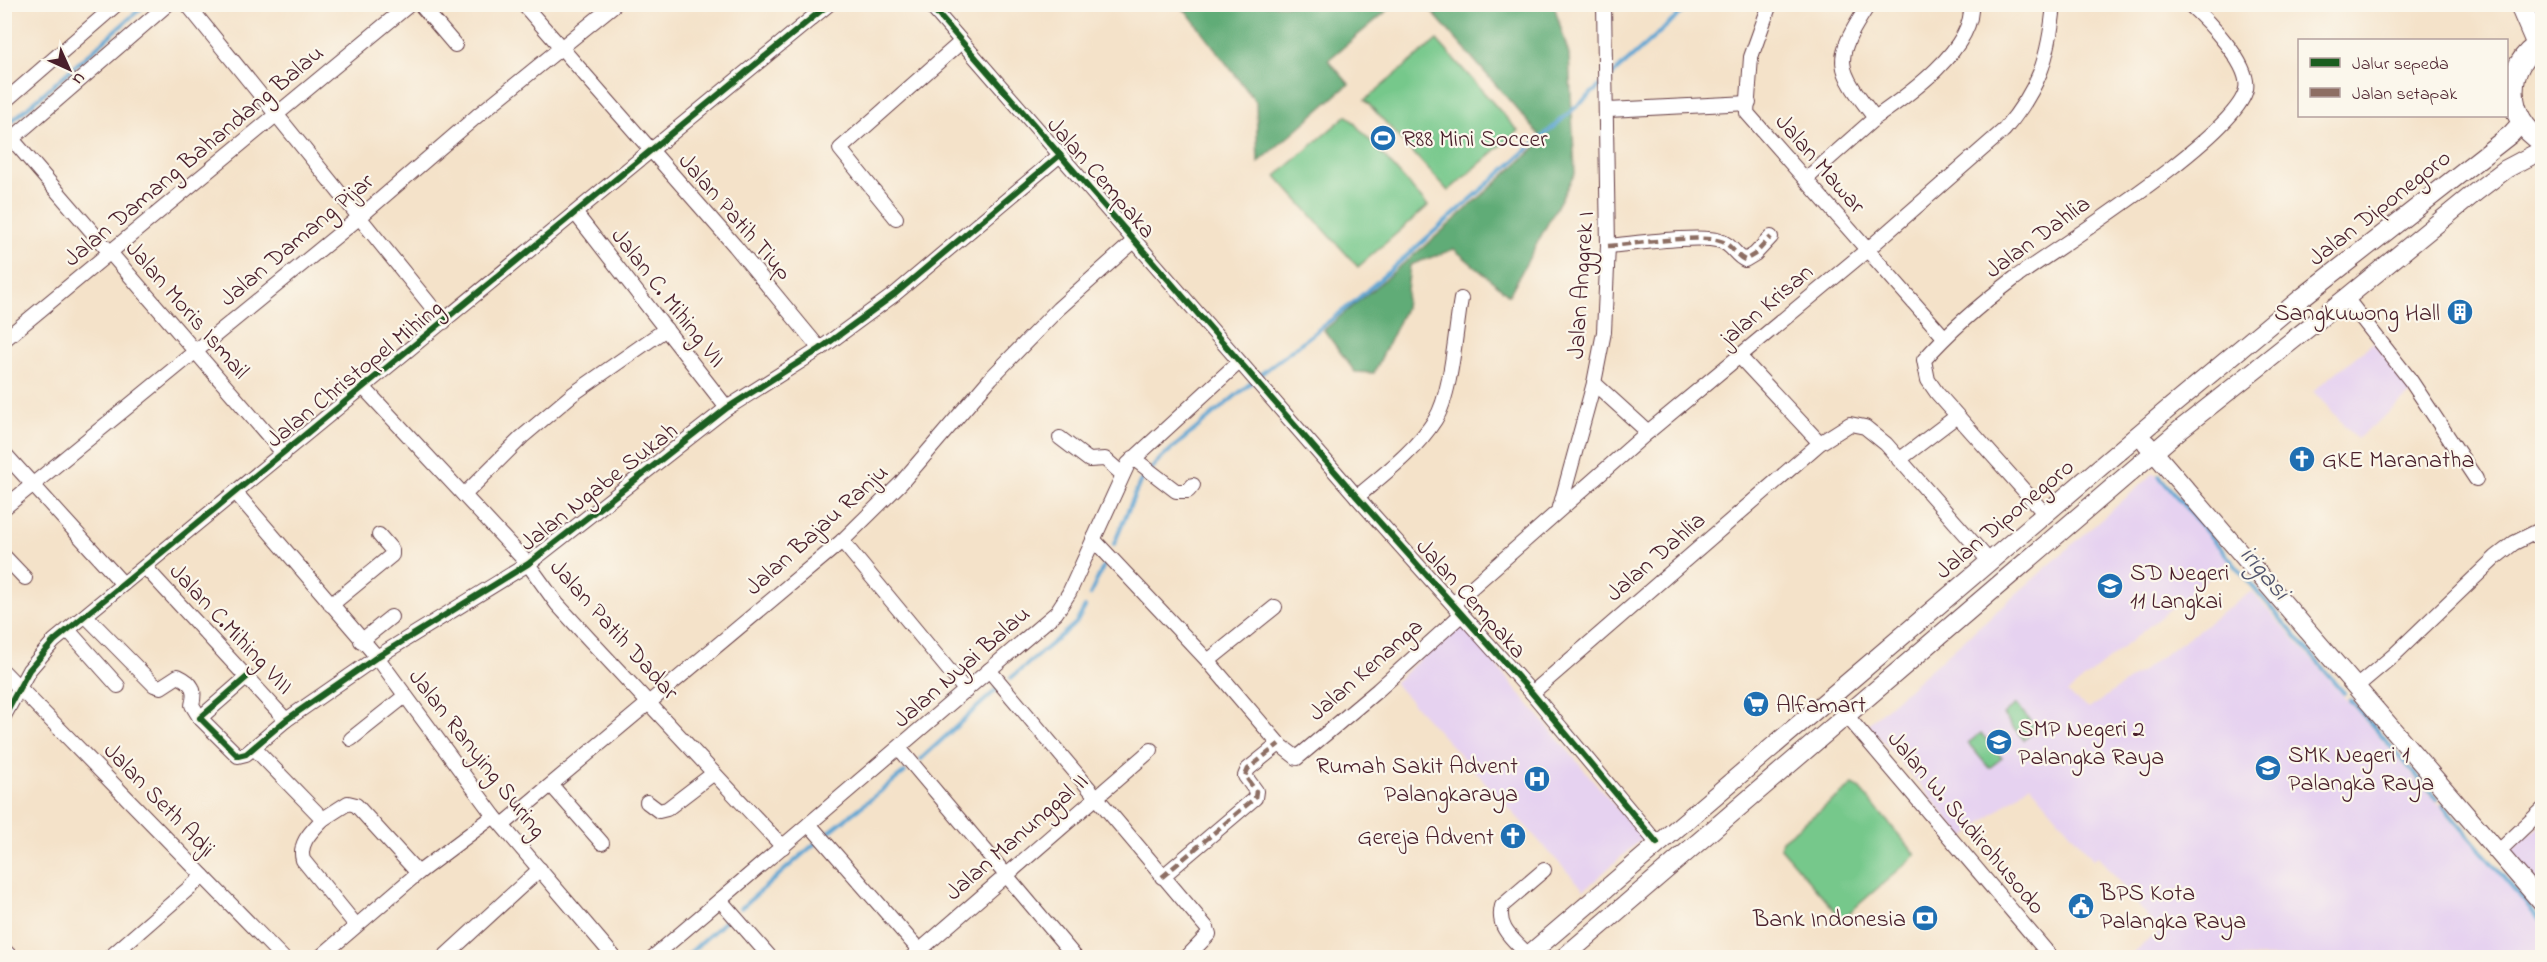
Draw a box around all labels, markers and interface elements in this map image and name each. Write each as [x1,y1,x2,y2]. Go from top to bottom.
street label: Jalan Damang Bahandang Balau [57,37,332,277]
north arrow [39,39,99,99]
legend [2298,39,2508,117]
text: Jalur sepeda [2352,52,2449,78]
text: U [66,66,90,90]
text: Jalan setapak [2352,82,2457,108]
street label: Jalan Mawar [1766,107,1873,223]
street label: Jalan Cempaka [1037,110,1163,247]
sports icon: R88 Mini Soccer [1368,123,1398,153]
place label: R88 Mini Soccer [1402,123,1548,158]
street label: Jalan Diponegoro [2302,142,2459,276]
street label: Jalan Patih Tiup [669,146,800,289]
street label: Jalan Damang Pijar [213,165,383,316]
street label: Jalan Dahlia [1979,188,2098,288]
street label: Jalan Anggrek I [1560,210,1605,360]
street label: Jalan C. Mihing VII [601,221,733,376]
street label: Jalan Moris Ismail [116,233,257,388]
street label: jalan Krisan [1711,256,1822,358]
street label: Jalan Christopel Mihing [259,292,452,458]
place label: Sangkuwong Hall [2274,297,2440,332]
building icon: Sangkuwong Hall [2445,297,2475,327]
street label: Jalan Ngabe Sukah [513,415,686,561]
church icon: GKE Maranatha [2287,444,2317,474]
place label: GKE Maranatha [2322,444,2474,479]
street label: Jalan Diponegoro [1928,451,2083,589]
street label: Jalan Bajau Ranju [738,457,897,605]
street label: Jalan Dahlia [1599,504,1714,611]
street label: Jalan Cempaka [1406,532,1534,668]
water label: irigasi [2230,538,2299,611]
street label: Jalan Patih Dadar [540,552,686,709]
street label: Jalan C.Mihing VIII [160,556,301,703]
place label: SD Negeri 11 Langkai [2130,557,2229,620]
school or university icon: SD Negeri 11 Langkai [2095,571,2125,601]
street label: Jalan Nyai Balau [886,598,1040,738]
street label: Jalan Kenanga [1301,611,1432,731]
street label: Jalan Ranying Suring [398,662,554,848]
supermarket icon: Alfamart [1741,689,1771,719]
place label: Alfamart [1776,689,1866,724]
place label: SMP Negeri 2 Palangka Raya [2018,713,2164,777]
street label: Jalan W. Sudirohusodo [1878,724,2053,923]
school or university icon: SMP Negeri 2 Palangka Raya [1984,727,2014,757]
street label: Jalan Seth Adji [94,735,222,866]
place label: SMK Negeri 1 Palangka Raya [2288,739,2434,803]
place label: Rumah Sakit Advent Palangkaraya [1316,750,1518,814]
school or university icon: SMK Negeri 1 Palangka Raya [2253,753,2283,783]
hospital icon: Rumah Sakit Advent Palangkaraya [1522,764,1552,794]
street label: Jalan Manunggal II [938,766,1097,910]
place label: Gereja Advent [1357,821,1494,856]
church icon: Gereja Advent [1498,821,1528,851]
place label: BPS Kota Palangka Raya [2099,877,2246,941]
public building icon: BPS Kota Palangka Raya [2066,891,2096,921]
place label: Bank Indonesia [1752,903,1906,938]
bank icon: Bank Indonesia [1910,903,1940,933]

